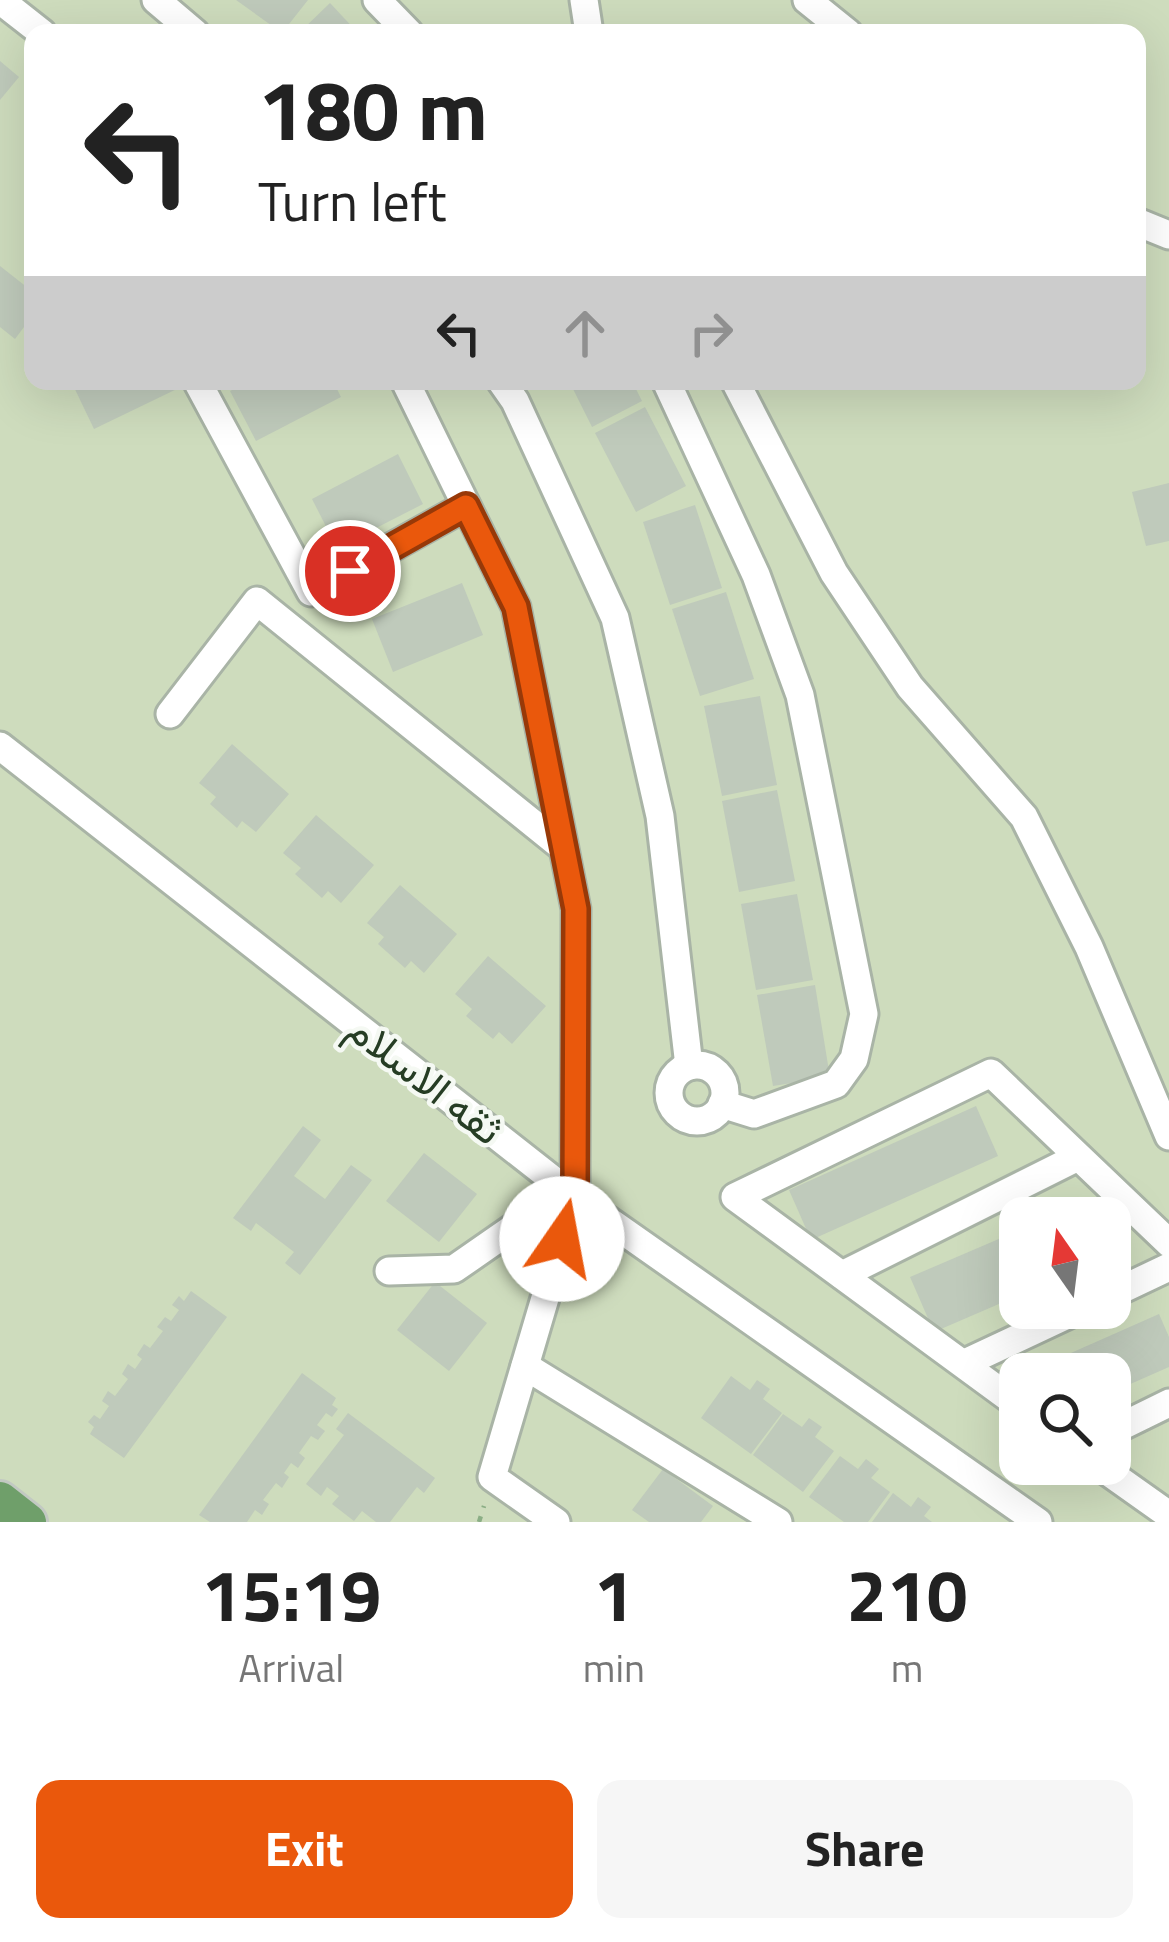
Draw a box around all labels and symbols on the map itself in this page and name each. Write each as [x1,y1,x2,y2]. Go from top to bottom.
pin [299,520,401,622]
street label: ثقه الاسلام [334,996,518,1160]
position arrow [499,1176,625,1302]
north arrow [999,1197,1131,1329]

